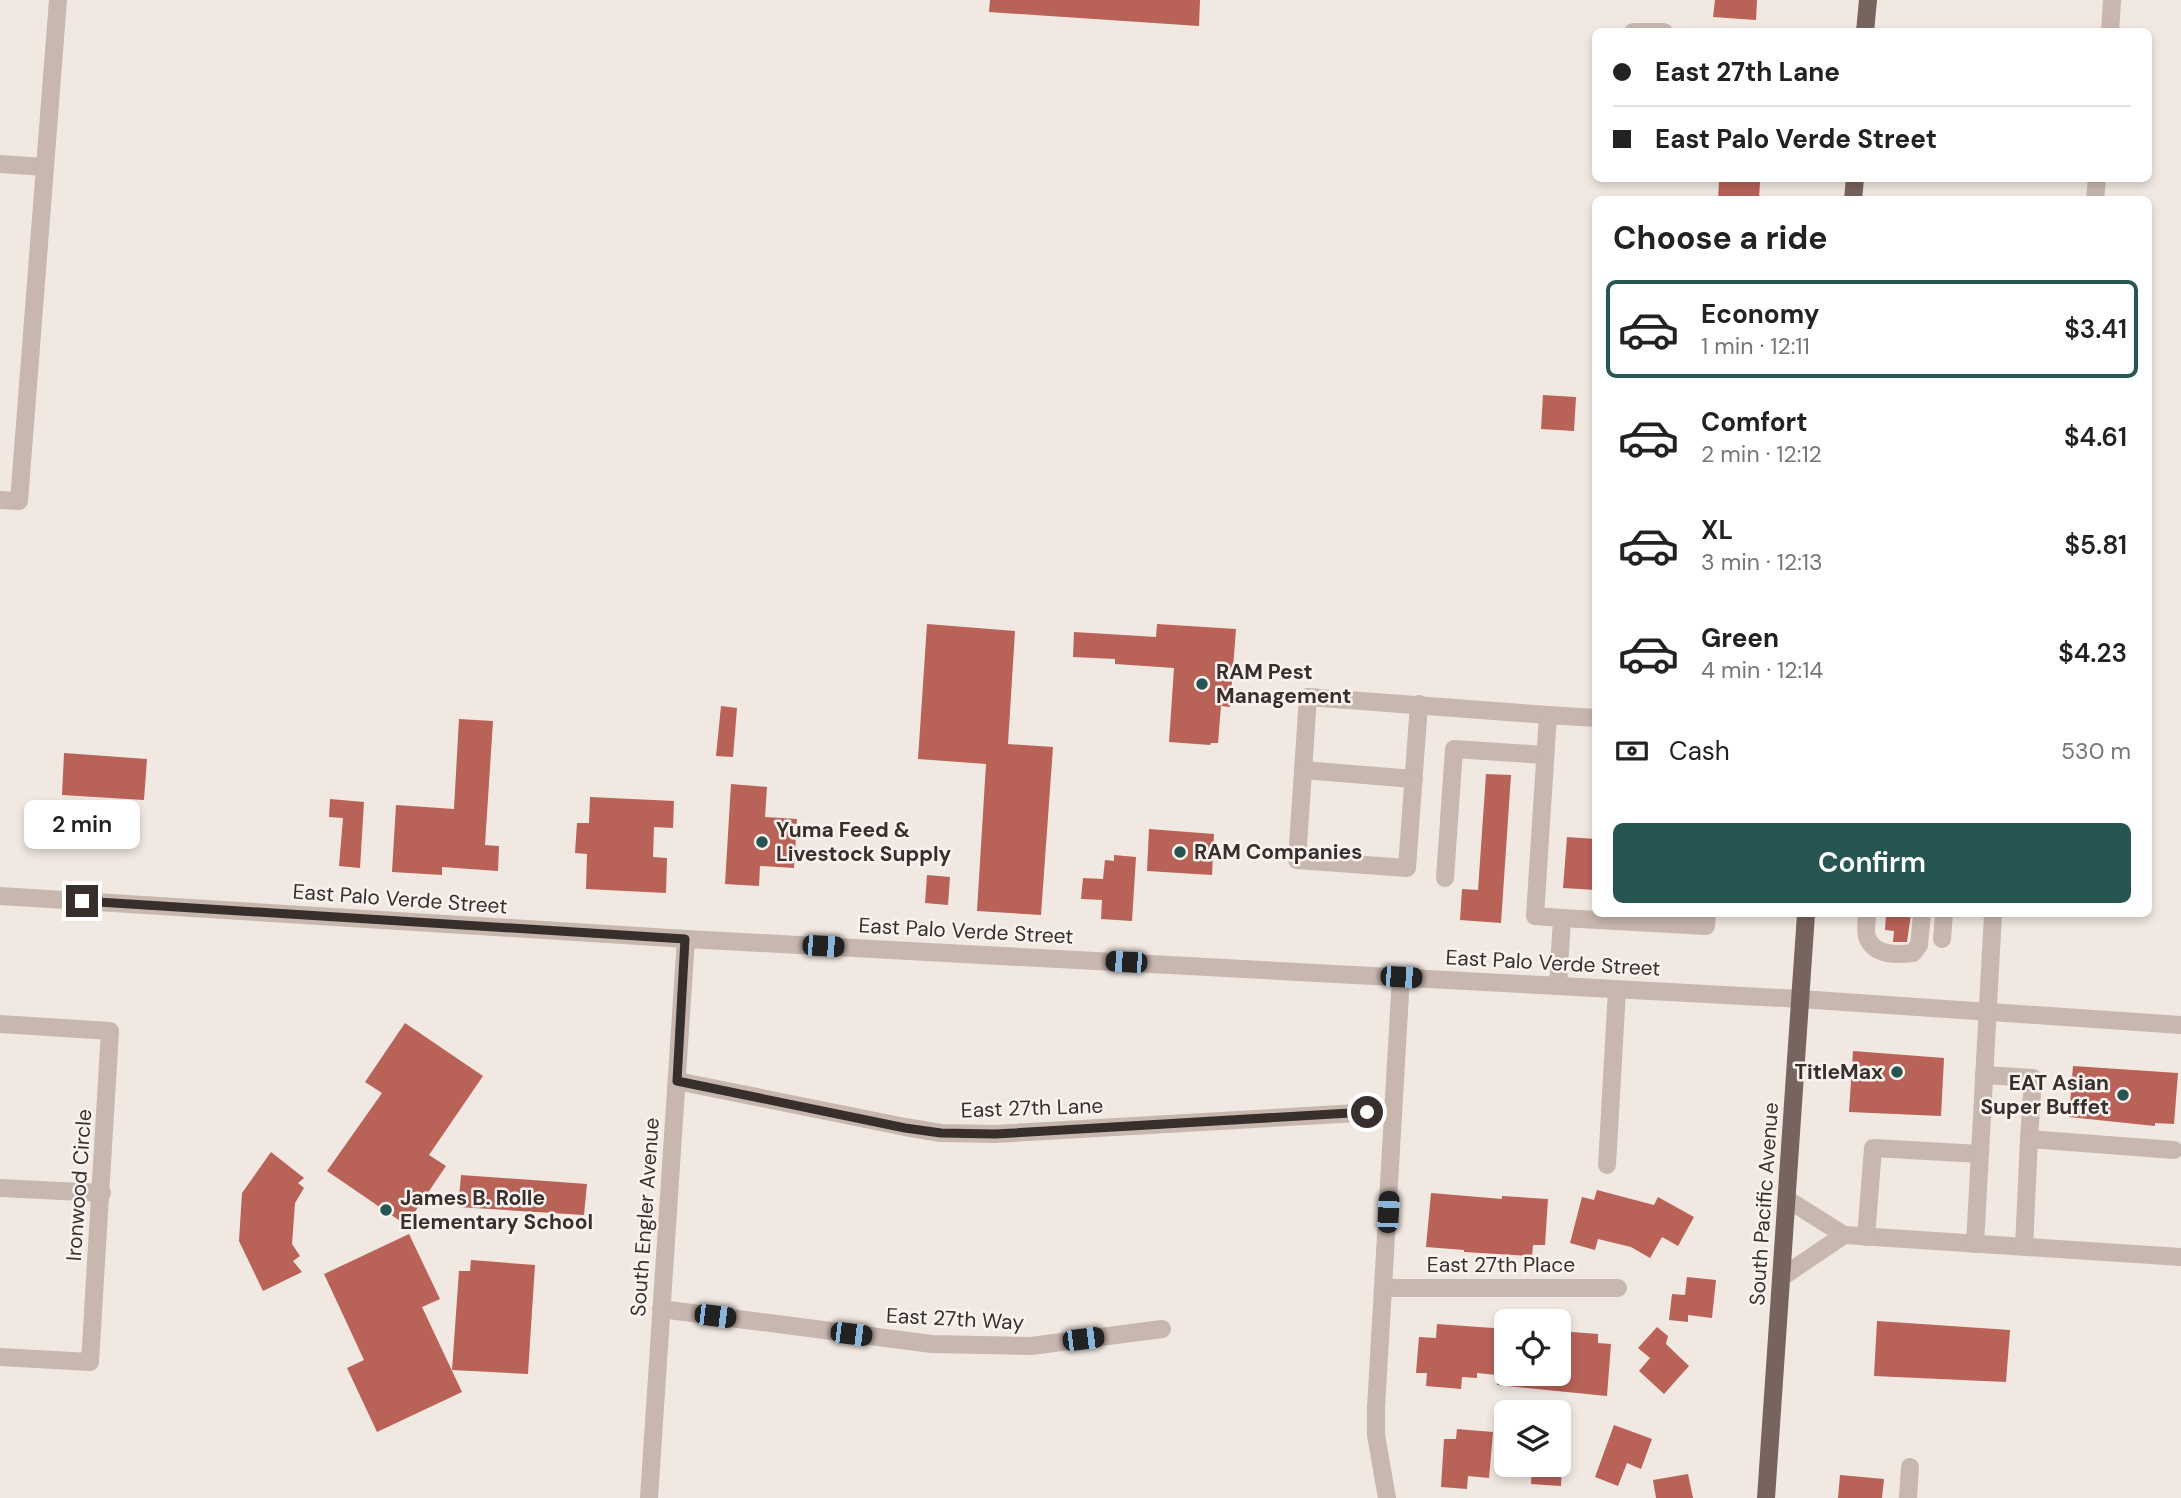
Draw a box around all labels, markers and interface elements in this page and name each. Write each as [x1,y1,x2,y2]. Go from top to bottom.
text: East 27th Lane [1655,55,1840,89]
text: East Palo Verde Street [1655,122,1937,156]
text: Choose a ride [1613,217,1828,259]
text: Economy [1701,297,1819,331]
icon: car [1617,298,1680,361]
text: $3.41 [2064,312,2127,346]
text: 1 min · 12:11 [1701,331,1810,361]
text: Comfort [1701,405,1807,439]
icon: car [1617,406,1680,469]
text: $4.61 [2064,420,2127,454]
text: 2 min · 12:12 [1701,439,1822,469]
text: XL [1701,513,1733,547]
icon: car [1617,514,1680,577]
text: $5.81 [2064,528,2127,562]
text: 3 min · 12:13 [1701,547,1823,577]
text: Green [1701,621,1779,655]
icon: car [1617,622,1680,685]
text: $4.23 [2058,636,2127,670]
text: 4 min · 12:14 [1701,655,1823,685]
place label: RAM Pest Management [1216,658,1351,710]
marker: RAM Pest Management [1194,676,1210,692]
icon: cash [1613,732,1651,770]
text: Cash [1669,734,1730,768]
text: 530 m [2061,736,2131,766]
callout: 2 min [24,800,140,848]
text: 2 min [52,809,112,839]
place label: Yuma Feed & Livestock Supply [776,816,952,868]
button: Confirm [1613,823,2131,903]
marker: Yuma Feed & Livestock Supply [754,834,770,850]
place label: RAM Companies [1194,838,1362,866]
marker: RAM Companies [1172,844,1188,860]
street label: East Palo Verde Street [292,878,508,920]
route end [66,885,98,917]
street label: East Palo Verde Street [858,911,1074,951]
car [802,934,845,958]
street label: East Palo Verde Street [1445,943,1661,983]
car [1105,950,1148,974]
car [1380,965,1423,989]
place label: TitleMax [1794,1058,1883,1086]
marker: TitleMax [1889,1064,1905,1080]
place label: EAT Asian Super Buffet [1980,1069,2109,1121]
marker: EAT Asian Super Buffet [2115,1087,2131,1103]
street label: East 27th Lane [960,1092,1104,1124]
route start [1351,1096,1383,1128]
street label: South Pacific Avenue [1743,1101,1785,1306]
street label: Ironwood Circle [60,1108,98,1262]
street label: South Engler Avenue [624,1116,666,1317]
place label: James B. Rolle Elementary School [400,1184,593,1236]
car [1377,1190,1400,1234]
marker: James B. Rolle Elementary School [378,1202,394,1218]
street label: East 27th Place [1427,1251,1575,1279]
street label: East 27th Way [885,1301,1025,1337]
car [693,1303,738,1329]
map controls [1494,1309,1571,1477]
button: locate [1494,1309,1571,1386]
car [829,1321,874,1347]
car [1061,1326,1106,1352]
button: layers [1494,1400,1571,1477]

